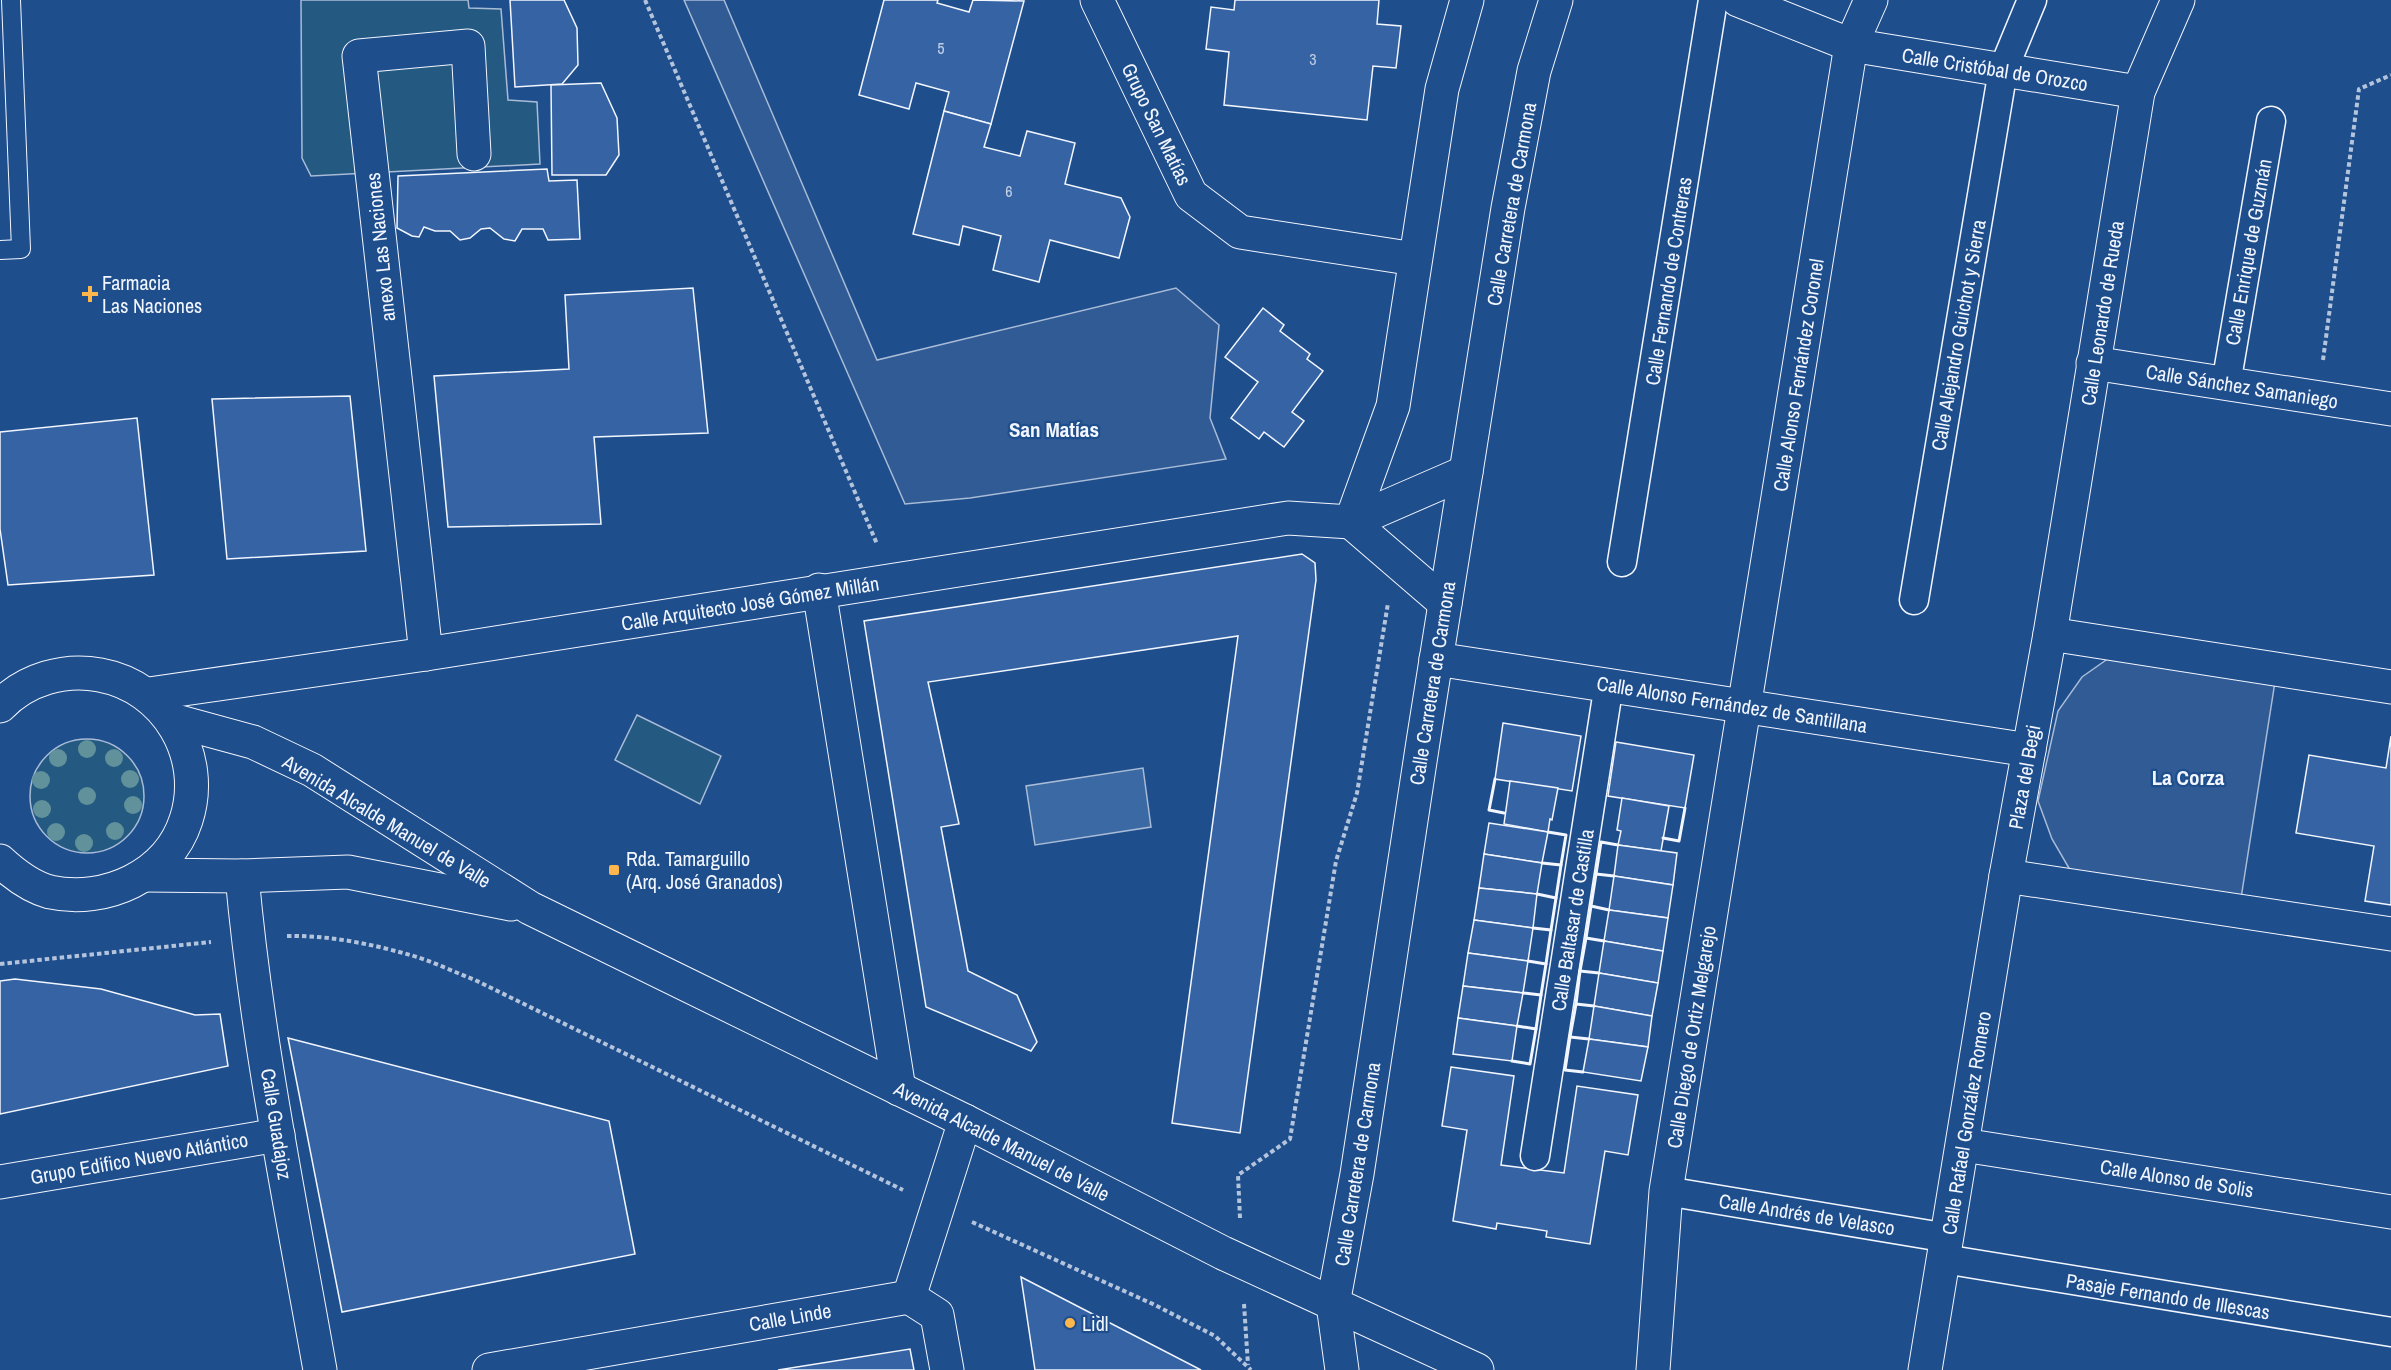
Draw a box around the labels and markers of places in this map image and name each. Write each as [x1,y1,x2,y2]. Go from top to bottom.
place label: Farmacia Las Naciones [102,269,202,319]
marker: Farmacia Las Naciones [83,287,97,301]
place label: Rda. Tamarguillo (Arq. José Granados) [626,845,783,895]
marker: Rda. Tamarguillo (Arq. José Granados) [607,863,621,877]
place label: Lidl [1082,1310,1108,1337]
marker: Lidl [1063,1316,1077,1330]

